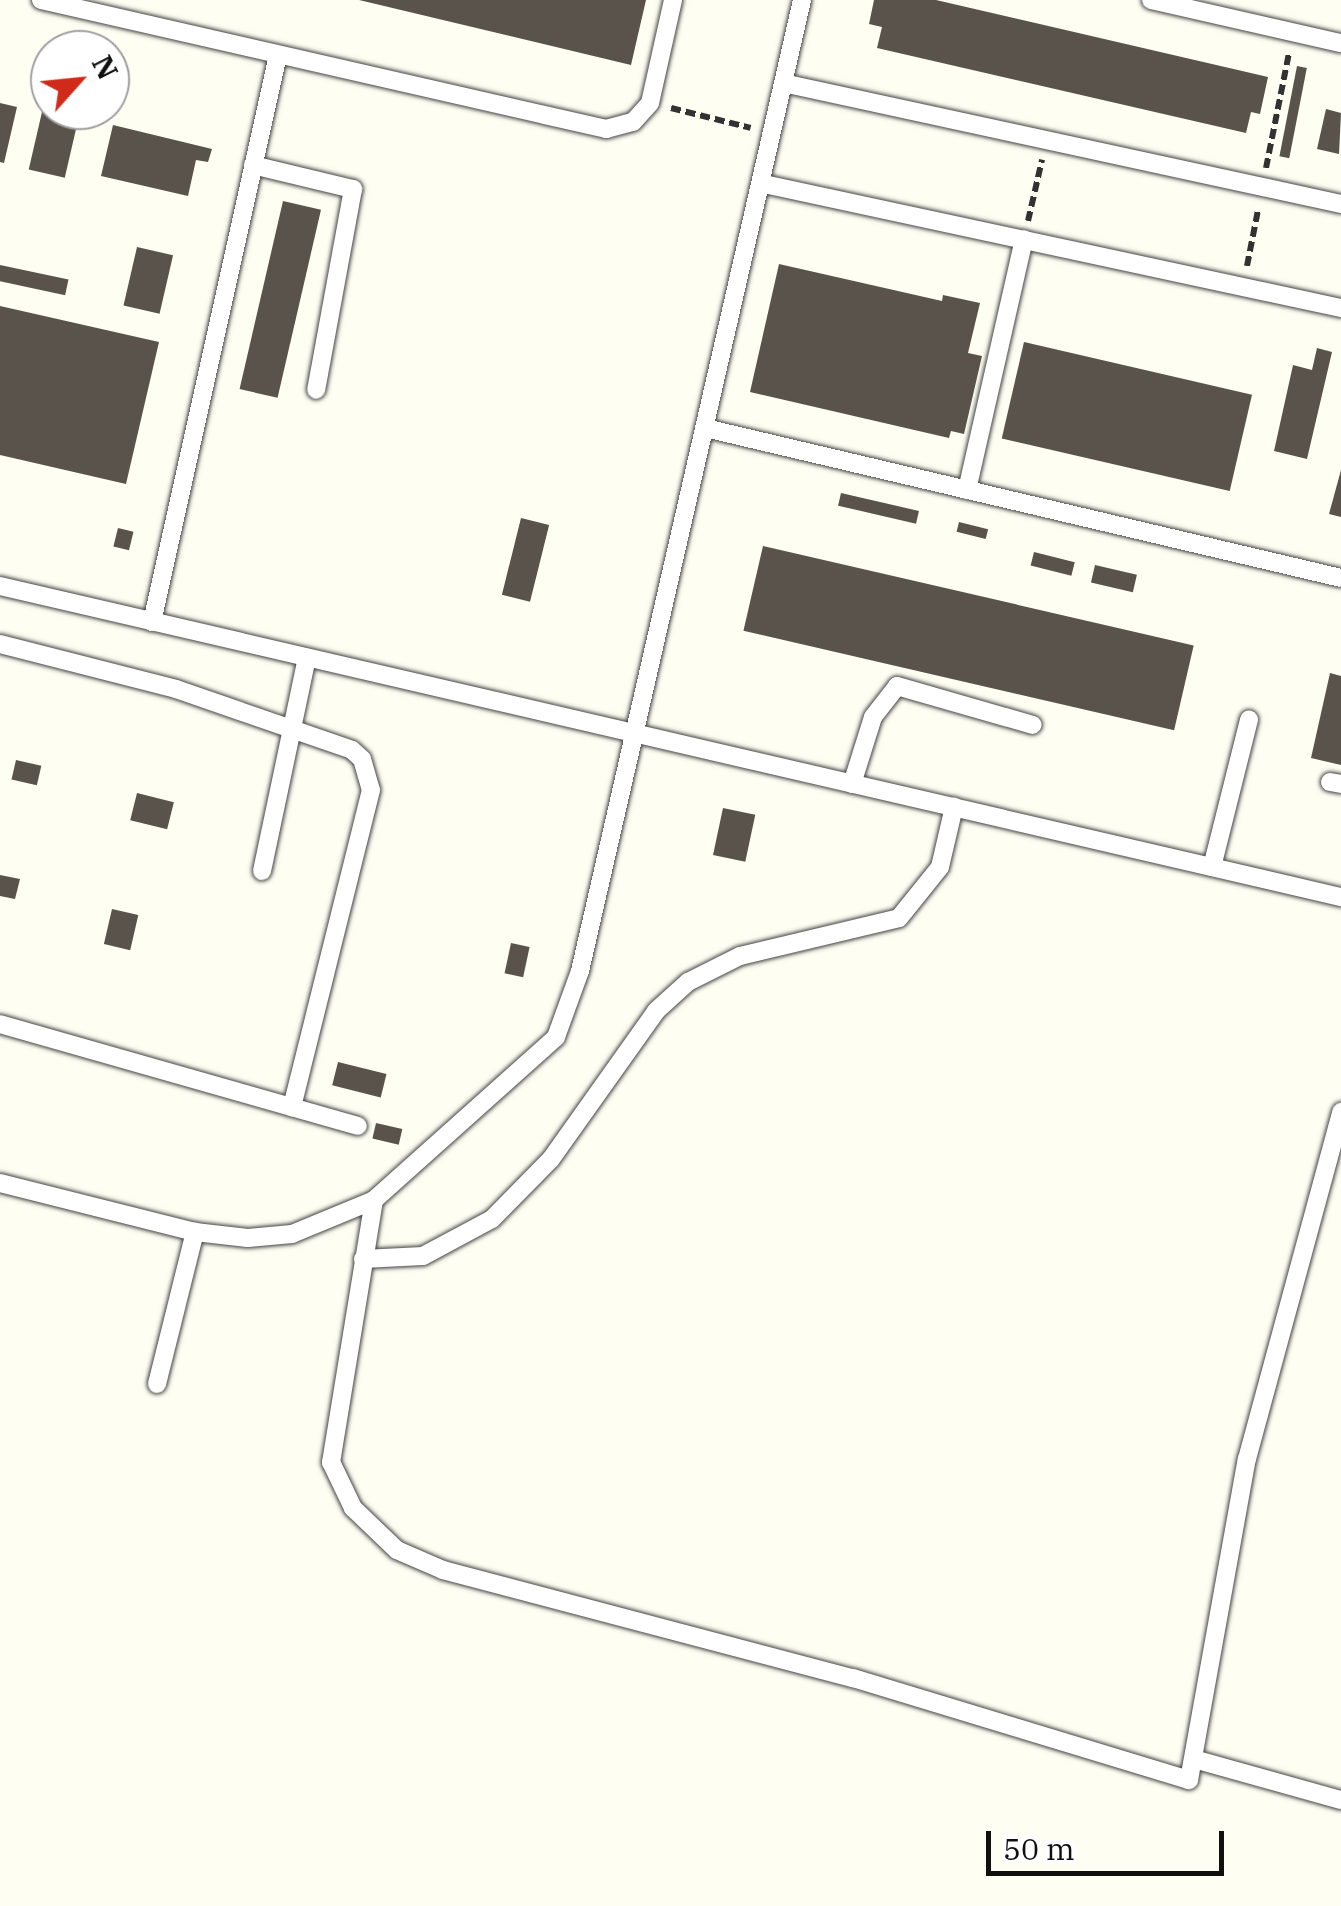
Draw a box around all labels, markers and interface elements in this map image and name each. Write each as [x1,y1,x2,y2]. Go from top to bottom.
north arrow [30,30,130,130]
text: N [84,49,127,85]
scale bar [991,1811,1228,1873]
text: 50 m [1003,1829,1075,1868]

